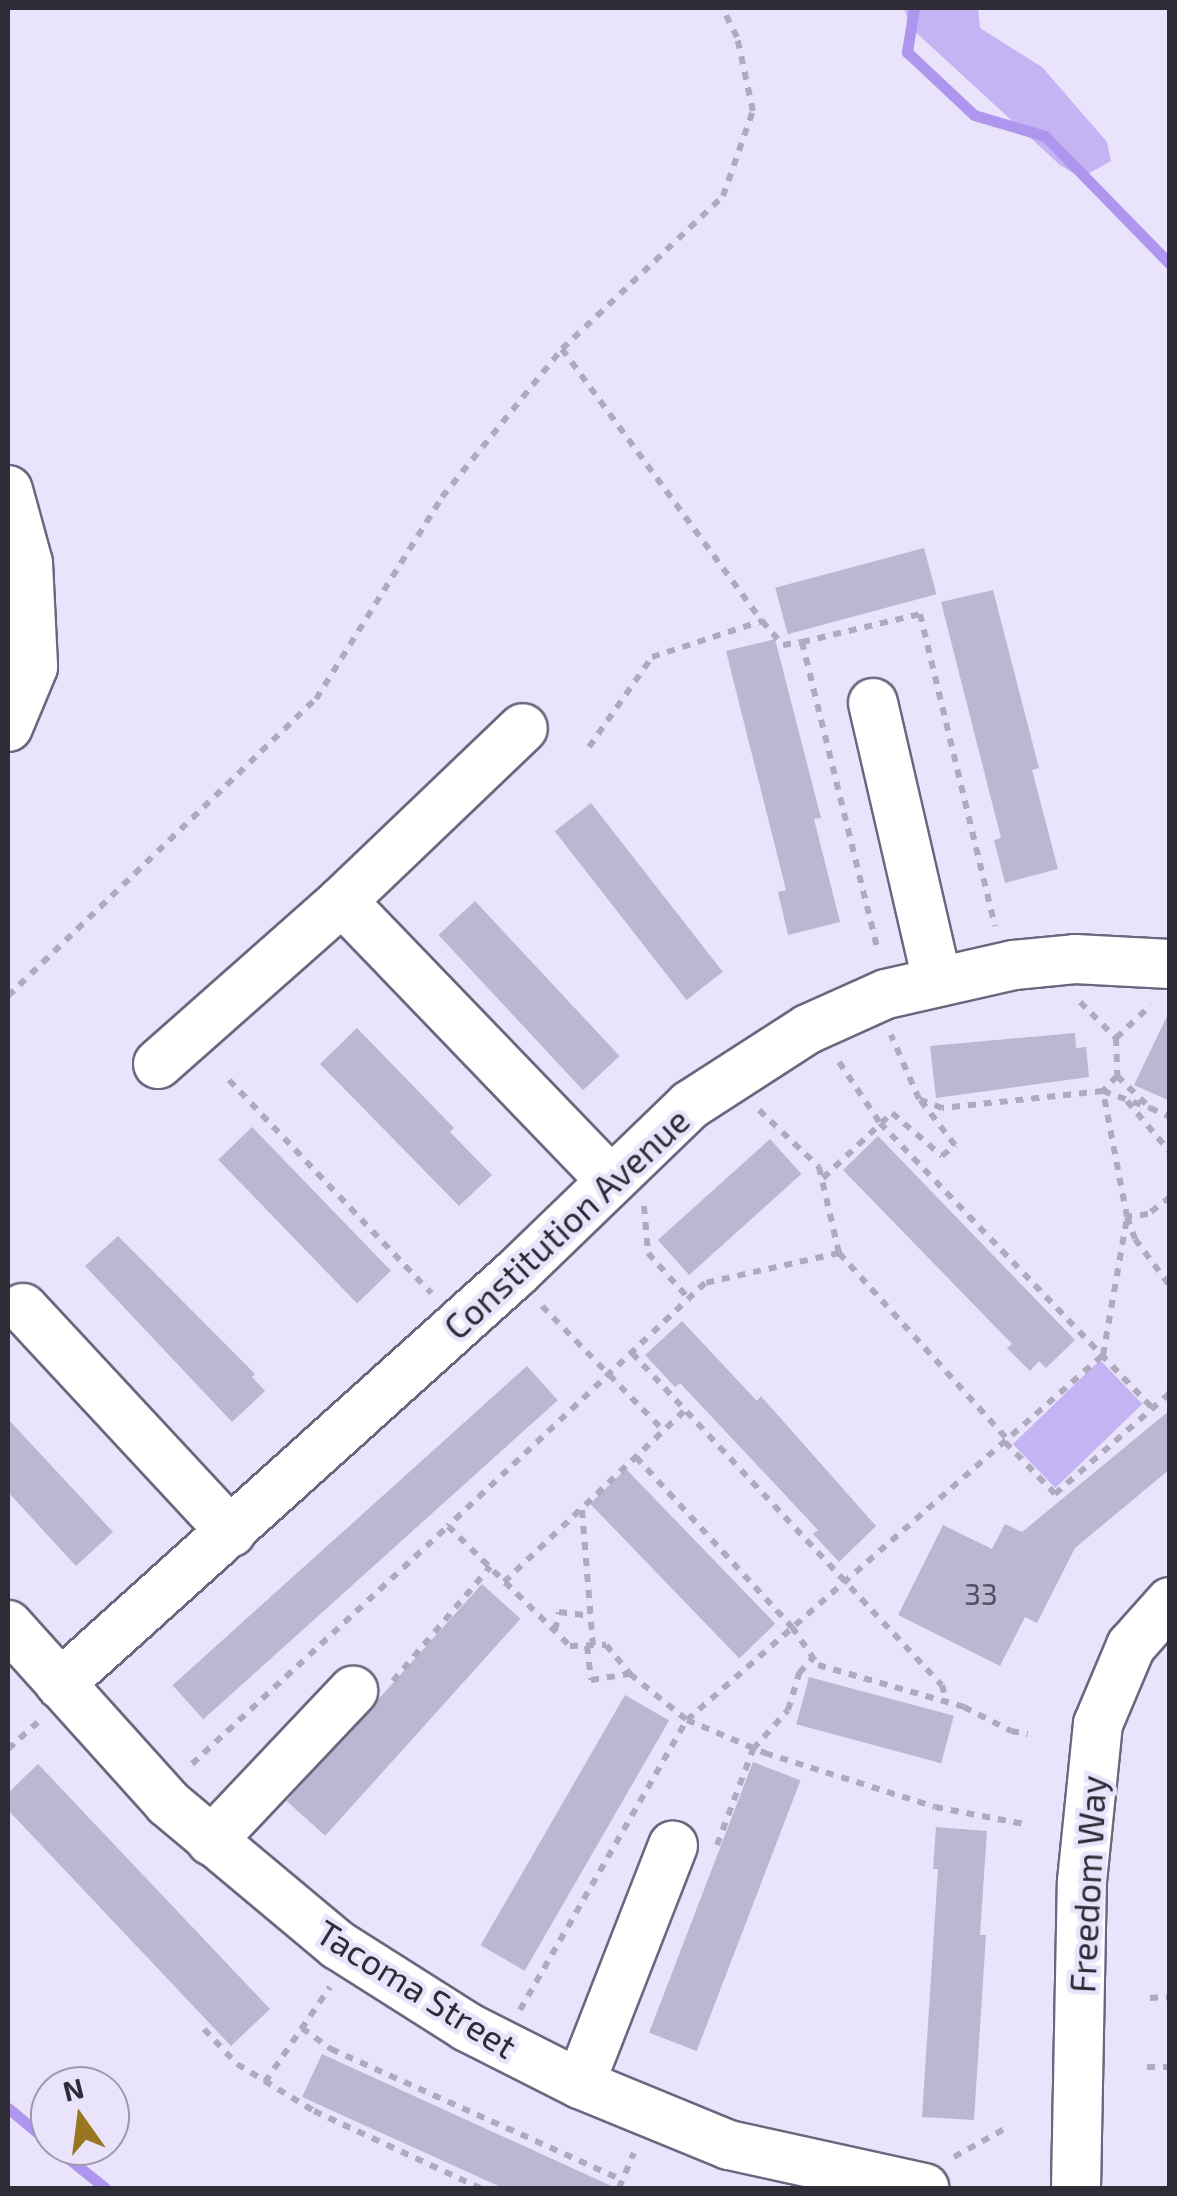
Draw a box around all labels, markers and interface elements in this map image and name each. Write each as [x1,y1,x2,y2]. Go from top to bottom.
street label: Constitution Avenue [434,1098,698,1348]
house number: 33 [964,1575,998,1611]
street label: Freedom Way [1060,1774,1114,1994]
street label: Tacoma Street [309,1910,525,2066]
north arrow [30,2066,130,2166]
text: N [59,2070,87,2108]

